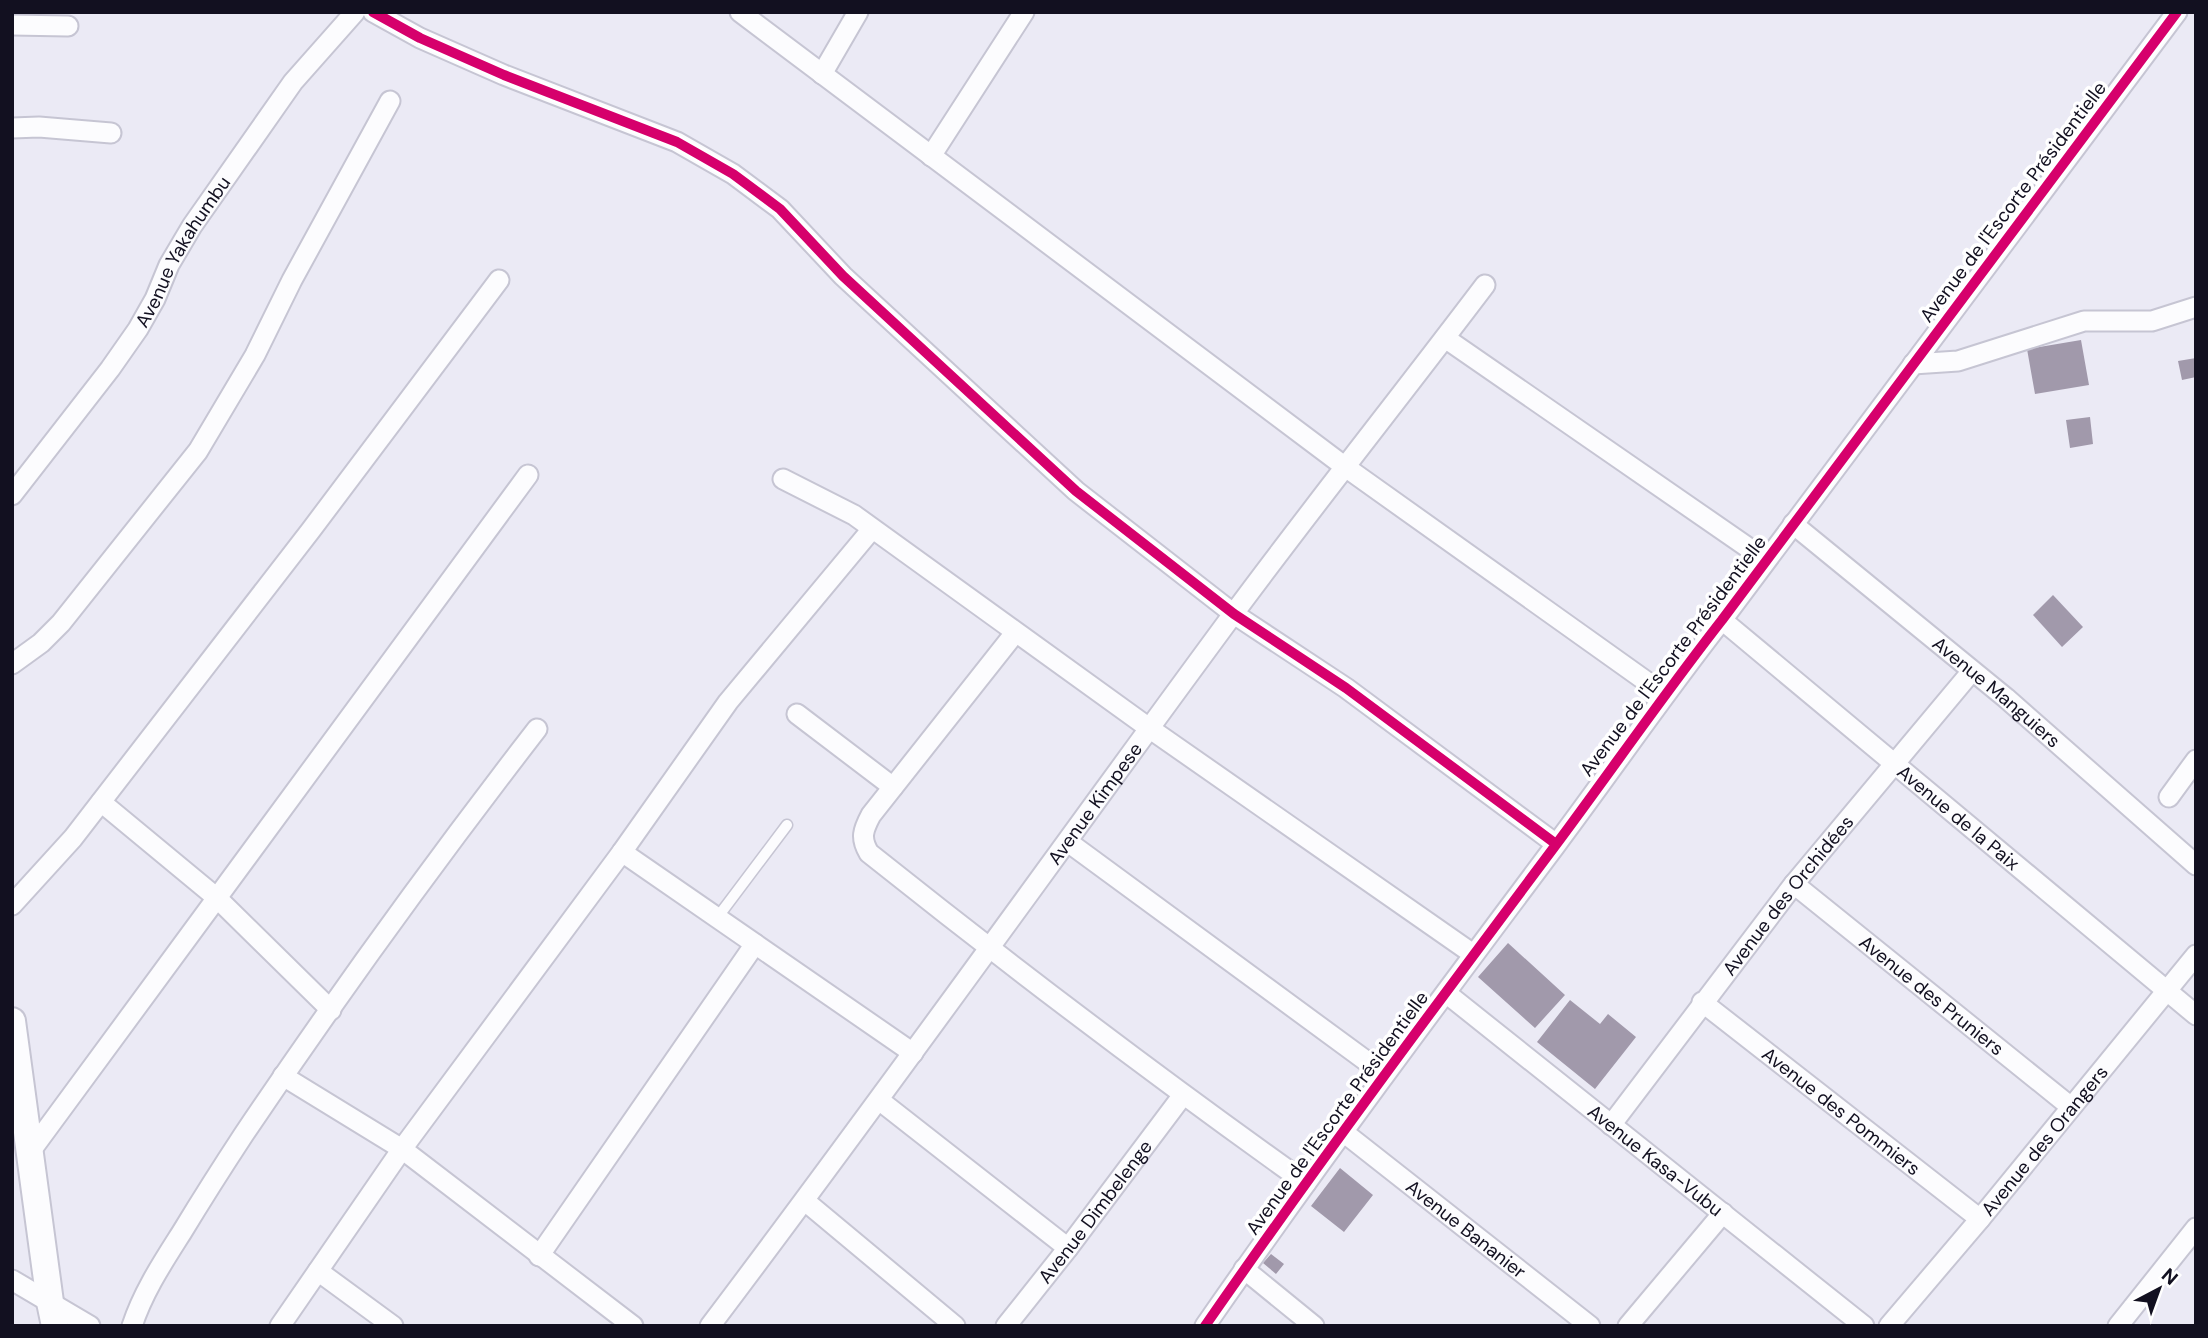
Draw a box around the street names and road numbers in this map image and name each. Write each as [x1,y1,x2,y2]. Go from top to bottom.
street label: Avenue de l'Escorte Présidentielle [1914,77,2112,327]
street label: Avenue Yakahumbu [129,171,236,332]
street label: Avenue de l'Escorte Présidentielle [1574,531,1772,781]
street label: Avenue Manguiers [1927,631,2066,753]
street label: Avenue Kimpese [1042,737,1148,869]
street label: Avenue de la Paix [1892,759,2025,876]
street label: Avenue des Orchidées [1717,810,1859,980]
street label: Avenue des Pruniers [1854,929,2009,1061]
street label: Avenue de l'Escorte Présidentielle [1240,986,1434,1240]
street label: Avenue des Pommiers [1757,1041,1926,1181]
street label: Avenue des Orangers [1975,1060,2113,1221]
street label: Avenue Kasa-Vubu [1583,1098,1728,1222]
street label: Avenue Dimbelenge [1032,1135,1157,1288]
street label: Avenue Bananier [1401,1174,1531,1284]

